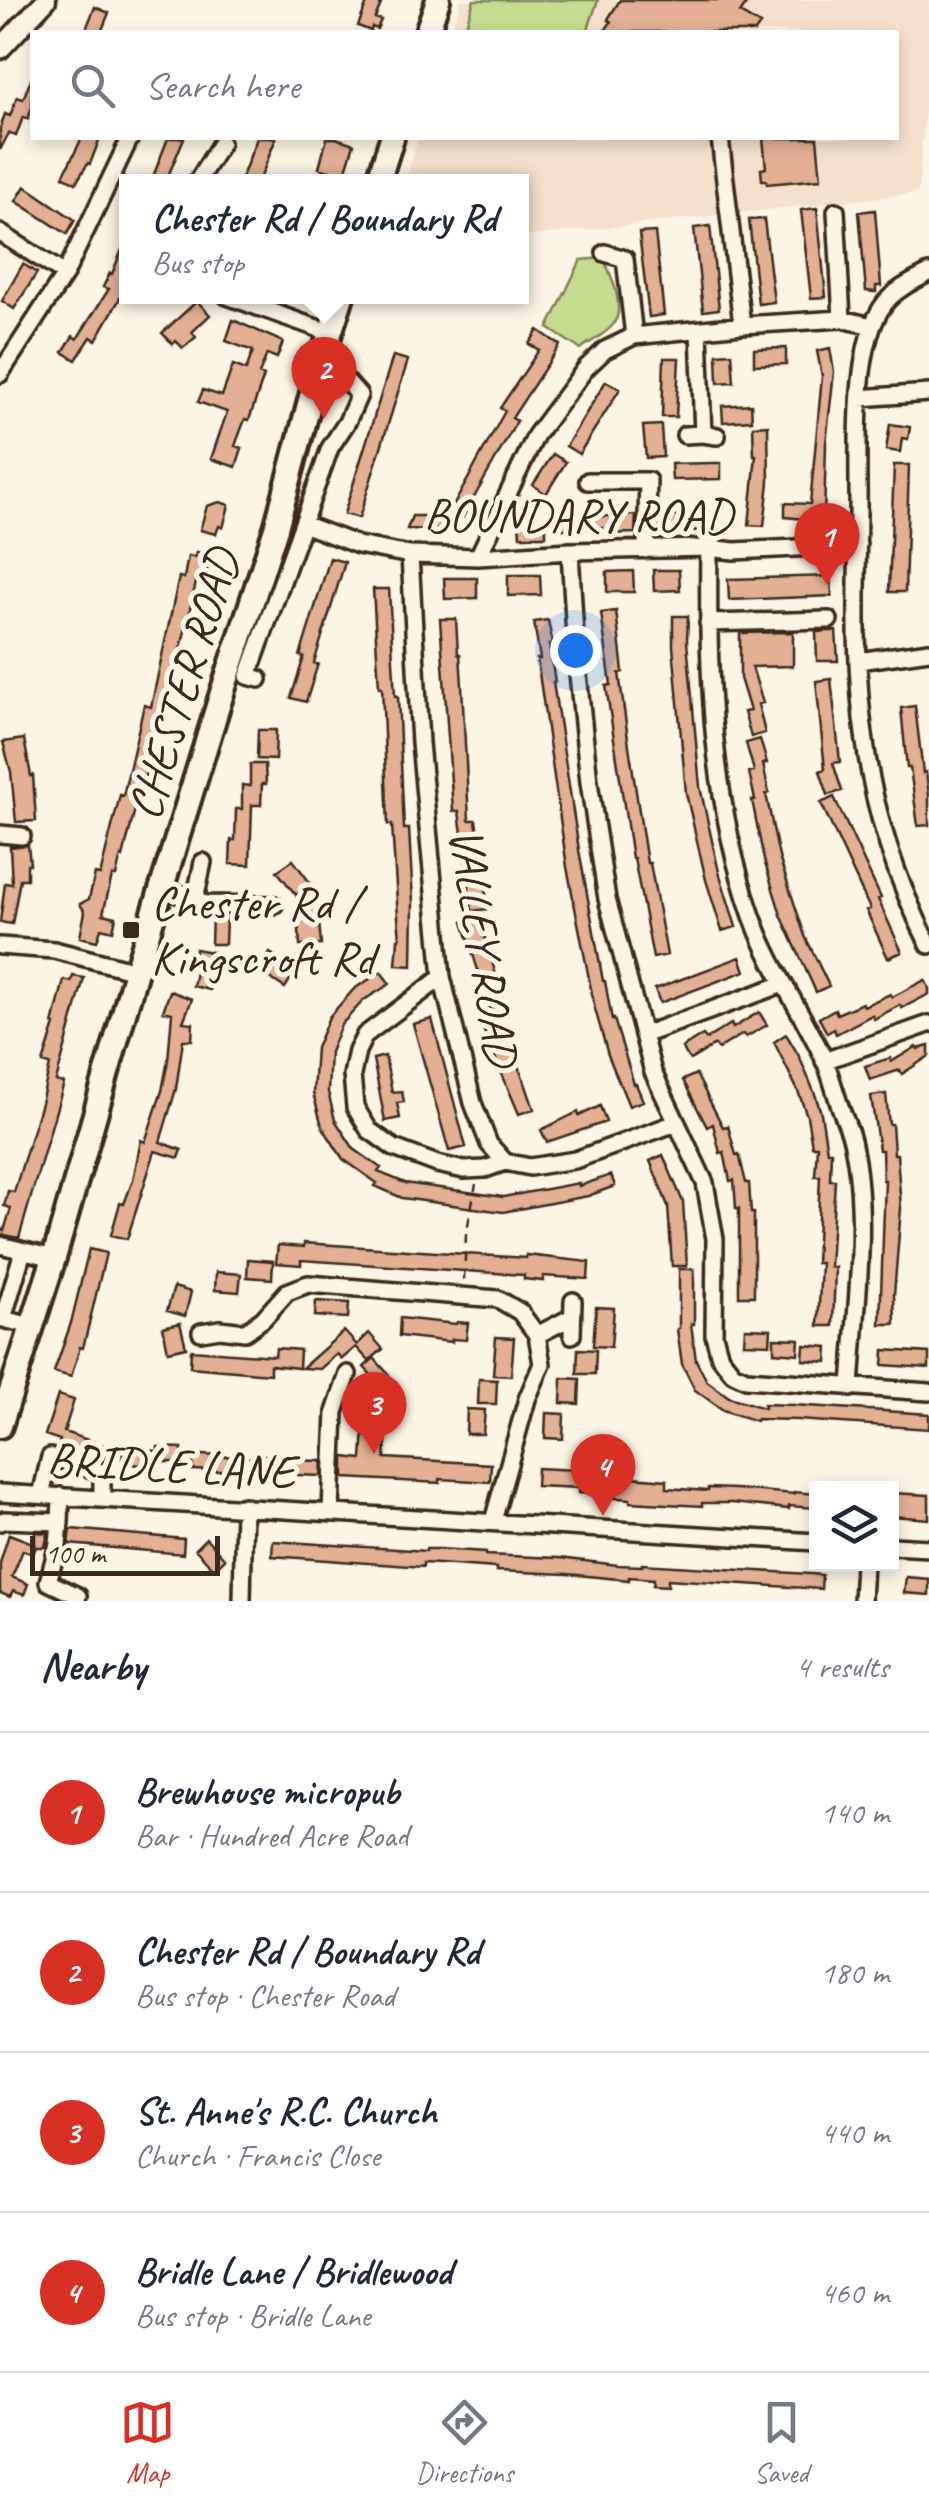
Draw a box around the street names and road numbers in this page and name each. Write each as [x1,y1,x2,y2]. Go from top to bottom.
street label: BOUNDARY ROAD [424,485,737,545]
street label: CHESTER ROAD [113,538,254,826]
street label: VALLEY ROAD [436,823,533,1074]
street label: BRIDLE LANE [46,1429,302,1502]

